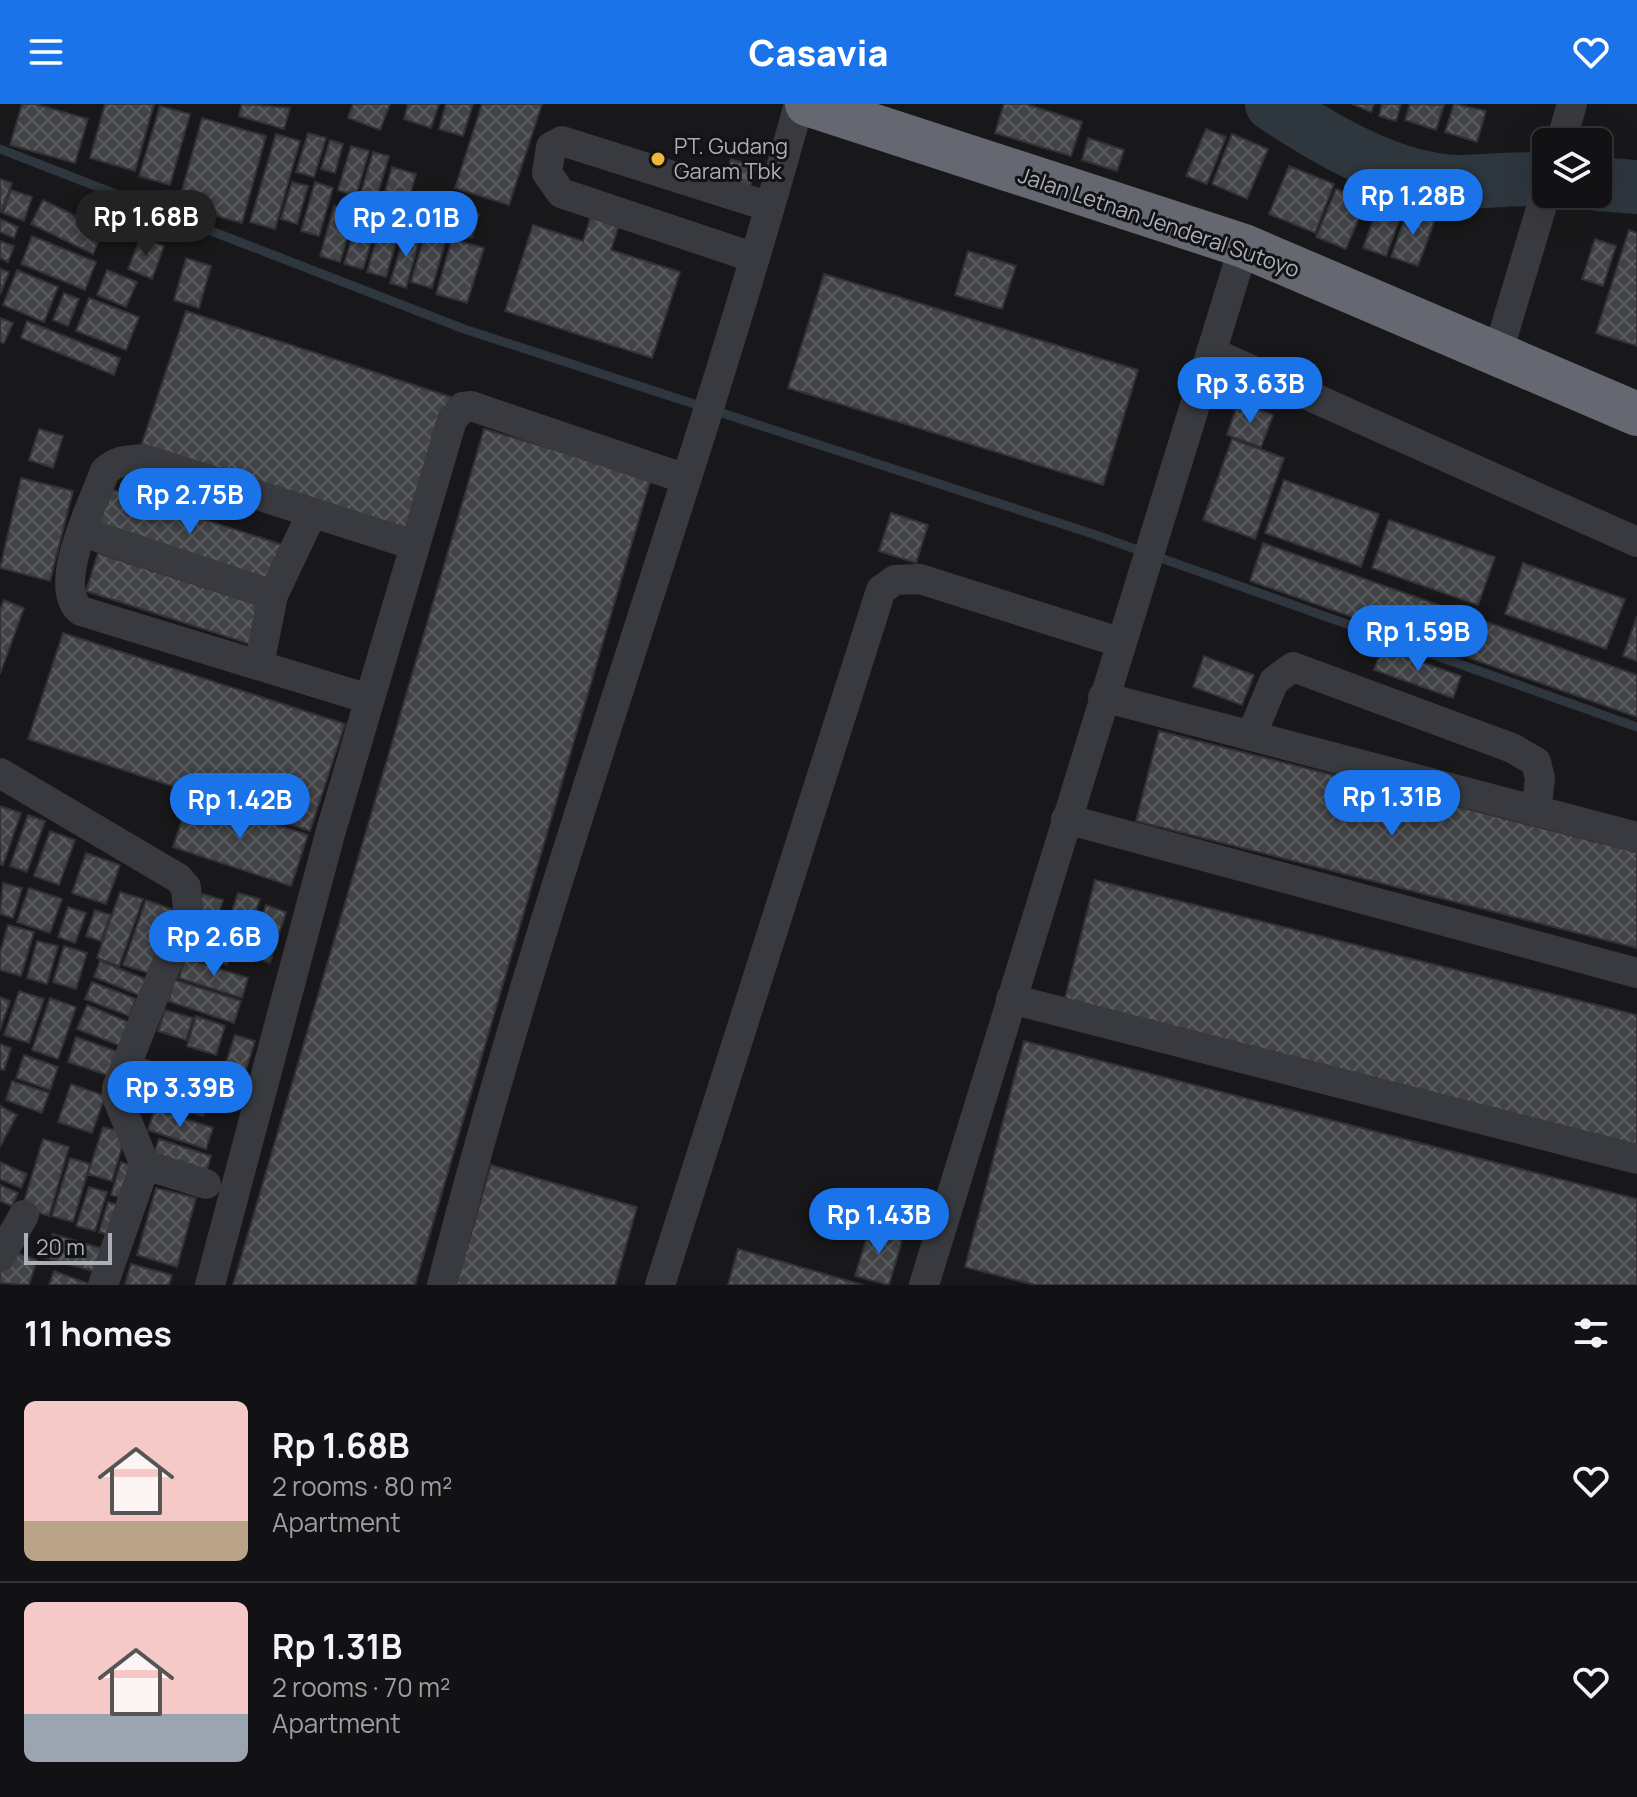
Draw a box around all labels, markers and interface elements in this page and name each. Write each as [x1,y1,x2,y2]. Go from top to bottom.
text: Casavia [749,28,888,77]
icon: menu [24,30,68,74]
icon: heart [1569,30,1613,74]
map controls [1532,128,1612,208]
button: layers [1532,128,1612,208]
place label: PT. Gudang Garam Tbk [674,131,788,186]
marker: PT. Gudang Garam Tbk [649,150,667,168]
street label: Jalan Letnan Jenderal Sutoyo [1014,160,1304,284]
pin: Rp 1.28B [1330,169,1496,237]
text: Rp 1.28B [1361,177,1465,213]
pin: Rp 1.68B [63,190,229,258]
pin: Rp 2.01B [323,191,489,259]
text: Rp 1.68B [93,198,199,234]
text: Rp 2.01B [353,199,459,235]
pin: Rp 3.63B [1167,357,1333,425]
text: Rp 3.63B [1195,365,1305,401]
pin: Rp 2.75B [107,468,273,536]
text: Rp 2.75B [136,476,244,512]
pin: Rp 1.59B [1335,605,1501,673]
text: Rp 1.59B [1366,613,1470,649]
pin: Rp 1.31B [1309,770,1475,838]
pin: Rp 1.42B [157,773,323,841]
text: Rp 1.31B [1342,778,1442,814]
text: Rp 1.42B [188,781,292,817]
pin: Rp 2.6B [140,910,288,978]
text: Rp 2.6B [167,918,261,954]
pin: Rp 3.39B [97,1061,263,1129]
text: Rp 3.39B [125,1069,235,1105]
pin: Rp 1.43B [796,1188,962,1256]
text: Rp 1.43B [827,1196,931,1232]
scale bar [24,1229,112,1265]
text: 20 m [36,1232,85,1262]
text: 11 homes [24,1310,172,1356]
icon: filters [1569,1311,1613,1355]
text: Rp 1.68B [272,1422,409,1468]
icon: home [88,1433,184,1529]
icon: heart [1569,1459,1613,1503]
text: 2 rooms · 80 m² [272,1468,452,1504]
text: Apartment [272,1504,401,1540]
text: Rp 1.31B [272,1623,402,1669]
icon: home [88,1634,184,1730]
icon: heart [1569,1660,1613,1704]
text: 2 rooms · 70 m² [272,1669,450,1705]
text: Apartment [272,1705,401,1741]

